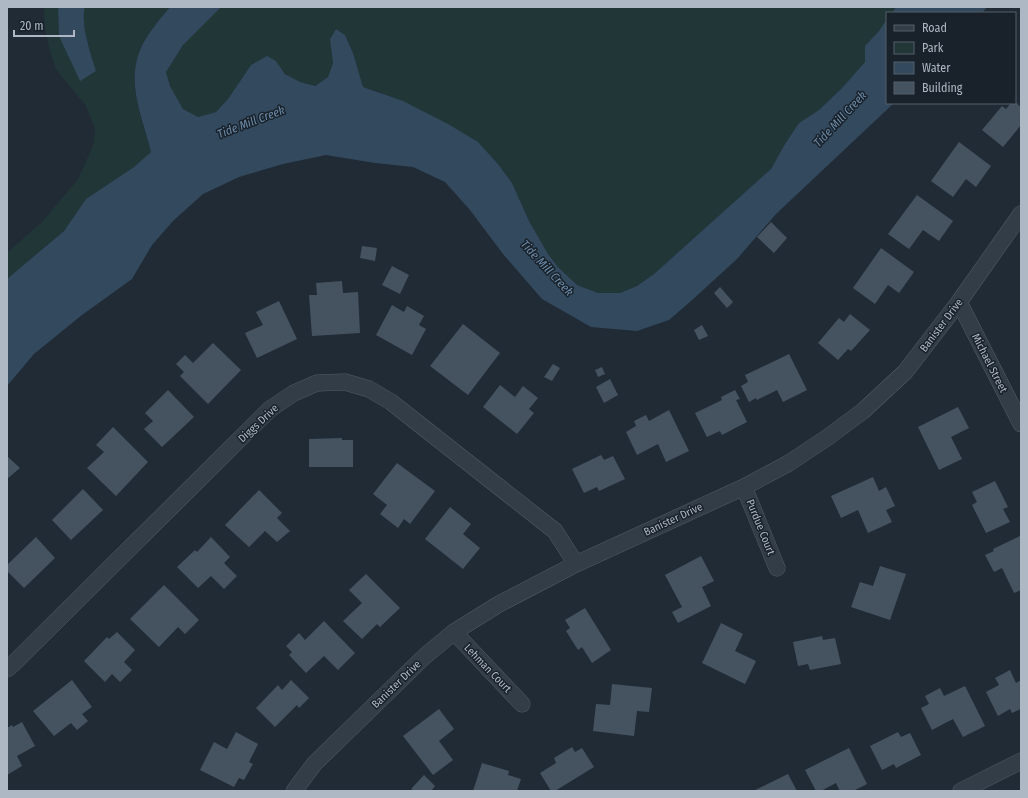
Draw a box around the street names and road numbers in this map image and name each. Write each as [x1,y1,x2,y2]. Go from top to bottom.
street label: Banister Drive [917,296,966,354]
street label: Michael Street [969,332,1010,395]
street label: Diggs Drive [236,402,281,445]
street label: Purdue Court [743,497,778,557]
street label: Banister Drive [642,500,705,539]
street label: Lehman Court [461,641,514,696]
street label: Banister Drive [369,658,424,711]

